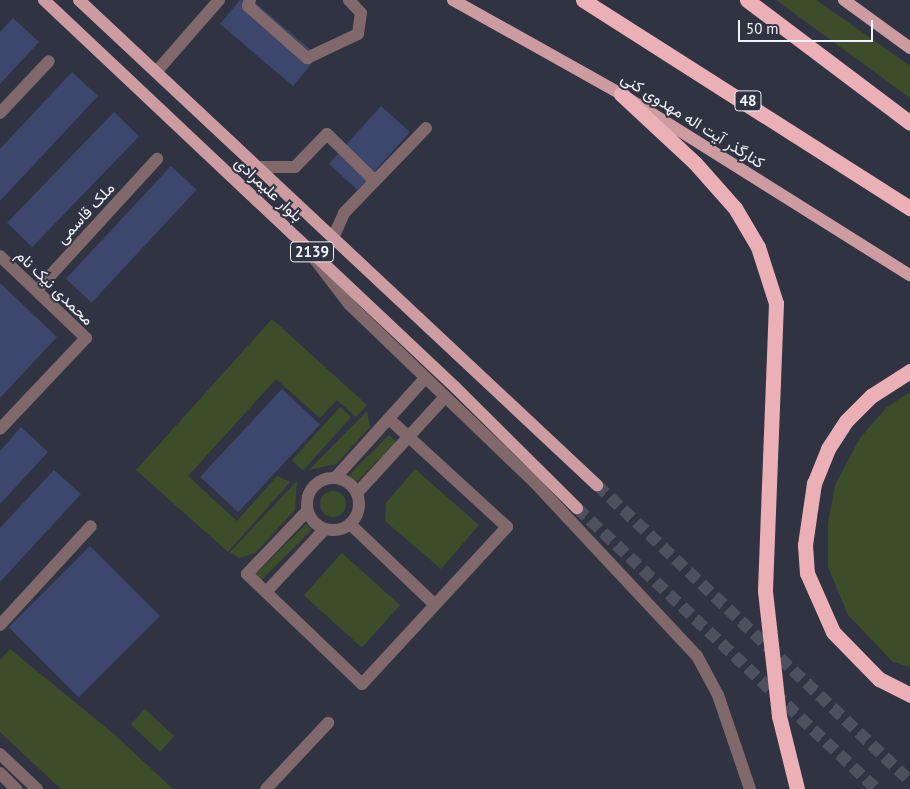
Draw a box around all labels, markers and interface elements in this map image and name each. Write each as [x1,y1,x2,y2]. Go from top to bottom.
scale bar [740,10,875,42]
text: 50 m [746,19,779,38]
street label: کنارگذر آیت اله مهدوی کنی [618,68,768,172]
road number: 48 [734,88,762,114]
street label: بلوار علیمرادی [231,152,307,226]
street label: ملک قاسمی [52,178,118,248]
road number: 2139 [290,240,334,264]
street label: محمدی نیک نام [12,245,98,329]

